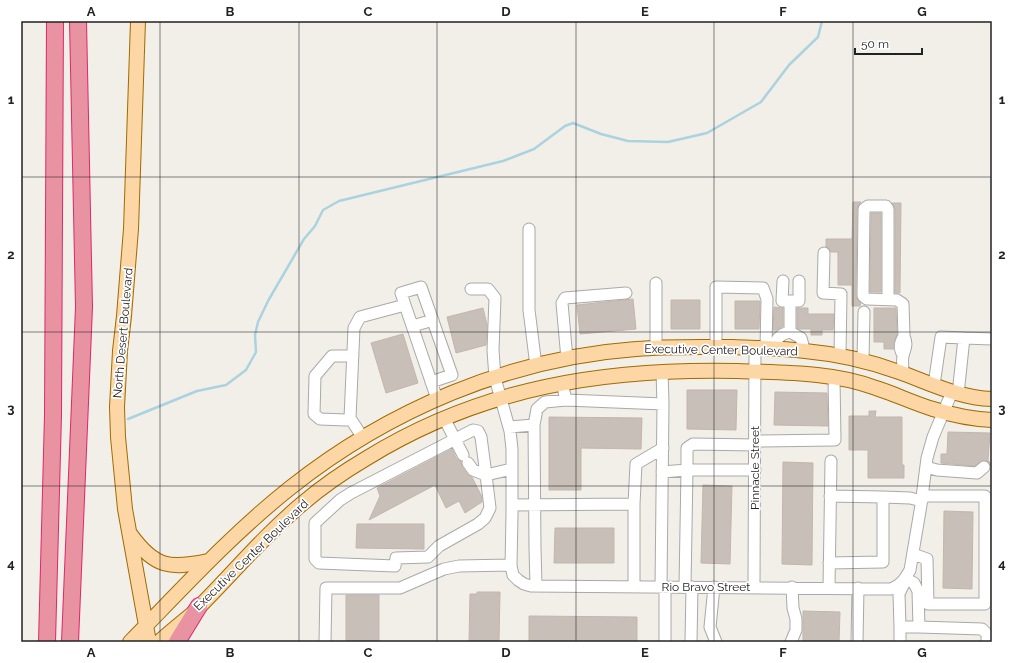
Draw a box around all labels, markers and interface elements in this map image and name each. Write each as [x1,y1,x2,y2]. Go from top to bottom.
text: A [87,4,96,19]
text: B [226,4,235,19]
text: C [364,4,373,19]
text: D [501,4,511,19]
text: E [641,4,649,19]
text: F [779,4,787,19]
text: G [917,4,927,19]
scale bar [855,30,922,56]
text: 50 m [861,37,889,51]
text: 1 [8,92,15,107]
text: 1 [999,92,1006,107]
text: 2 [7,247,15,262]
text: 2 [998,247,1006,262]
street label: North Desert Boulevard [110,267,136,399]
street label: Executive Center Boulevard [644,342,798,358]
text: 3 [7,401,15,416]
text: 3 [998,401,1006,416]
street label: Pinnacle Street [748,426,762,510]
street label: Executive Center Boulevard [191,497,311,613]
text: 4 [7,556,15,571]
text: 4 [998,556,1006,571]
street label: Rio Bravo Street [662,580,750,594]
text: A [87,645,96,660]
text: B [226,645,235,660]
text: C [364,645,373,660]
text: D [501,645,511,660]
text: E [641,645,649,660]
text: F [779,645,787,660]
text: G [917,645,927,660]

